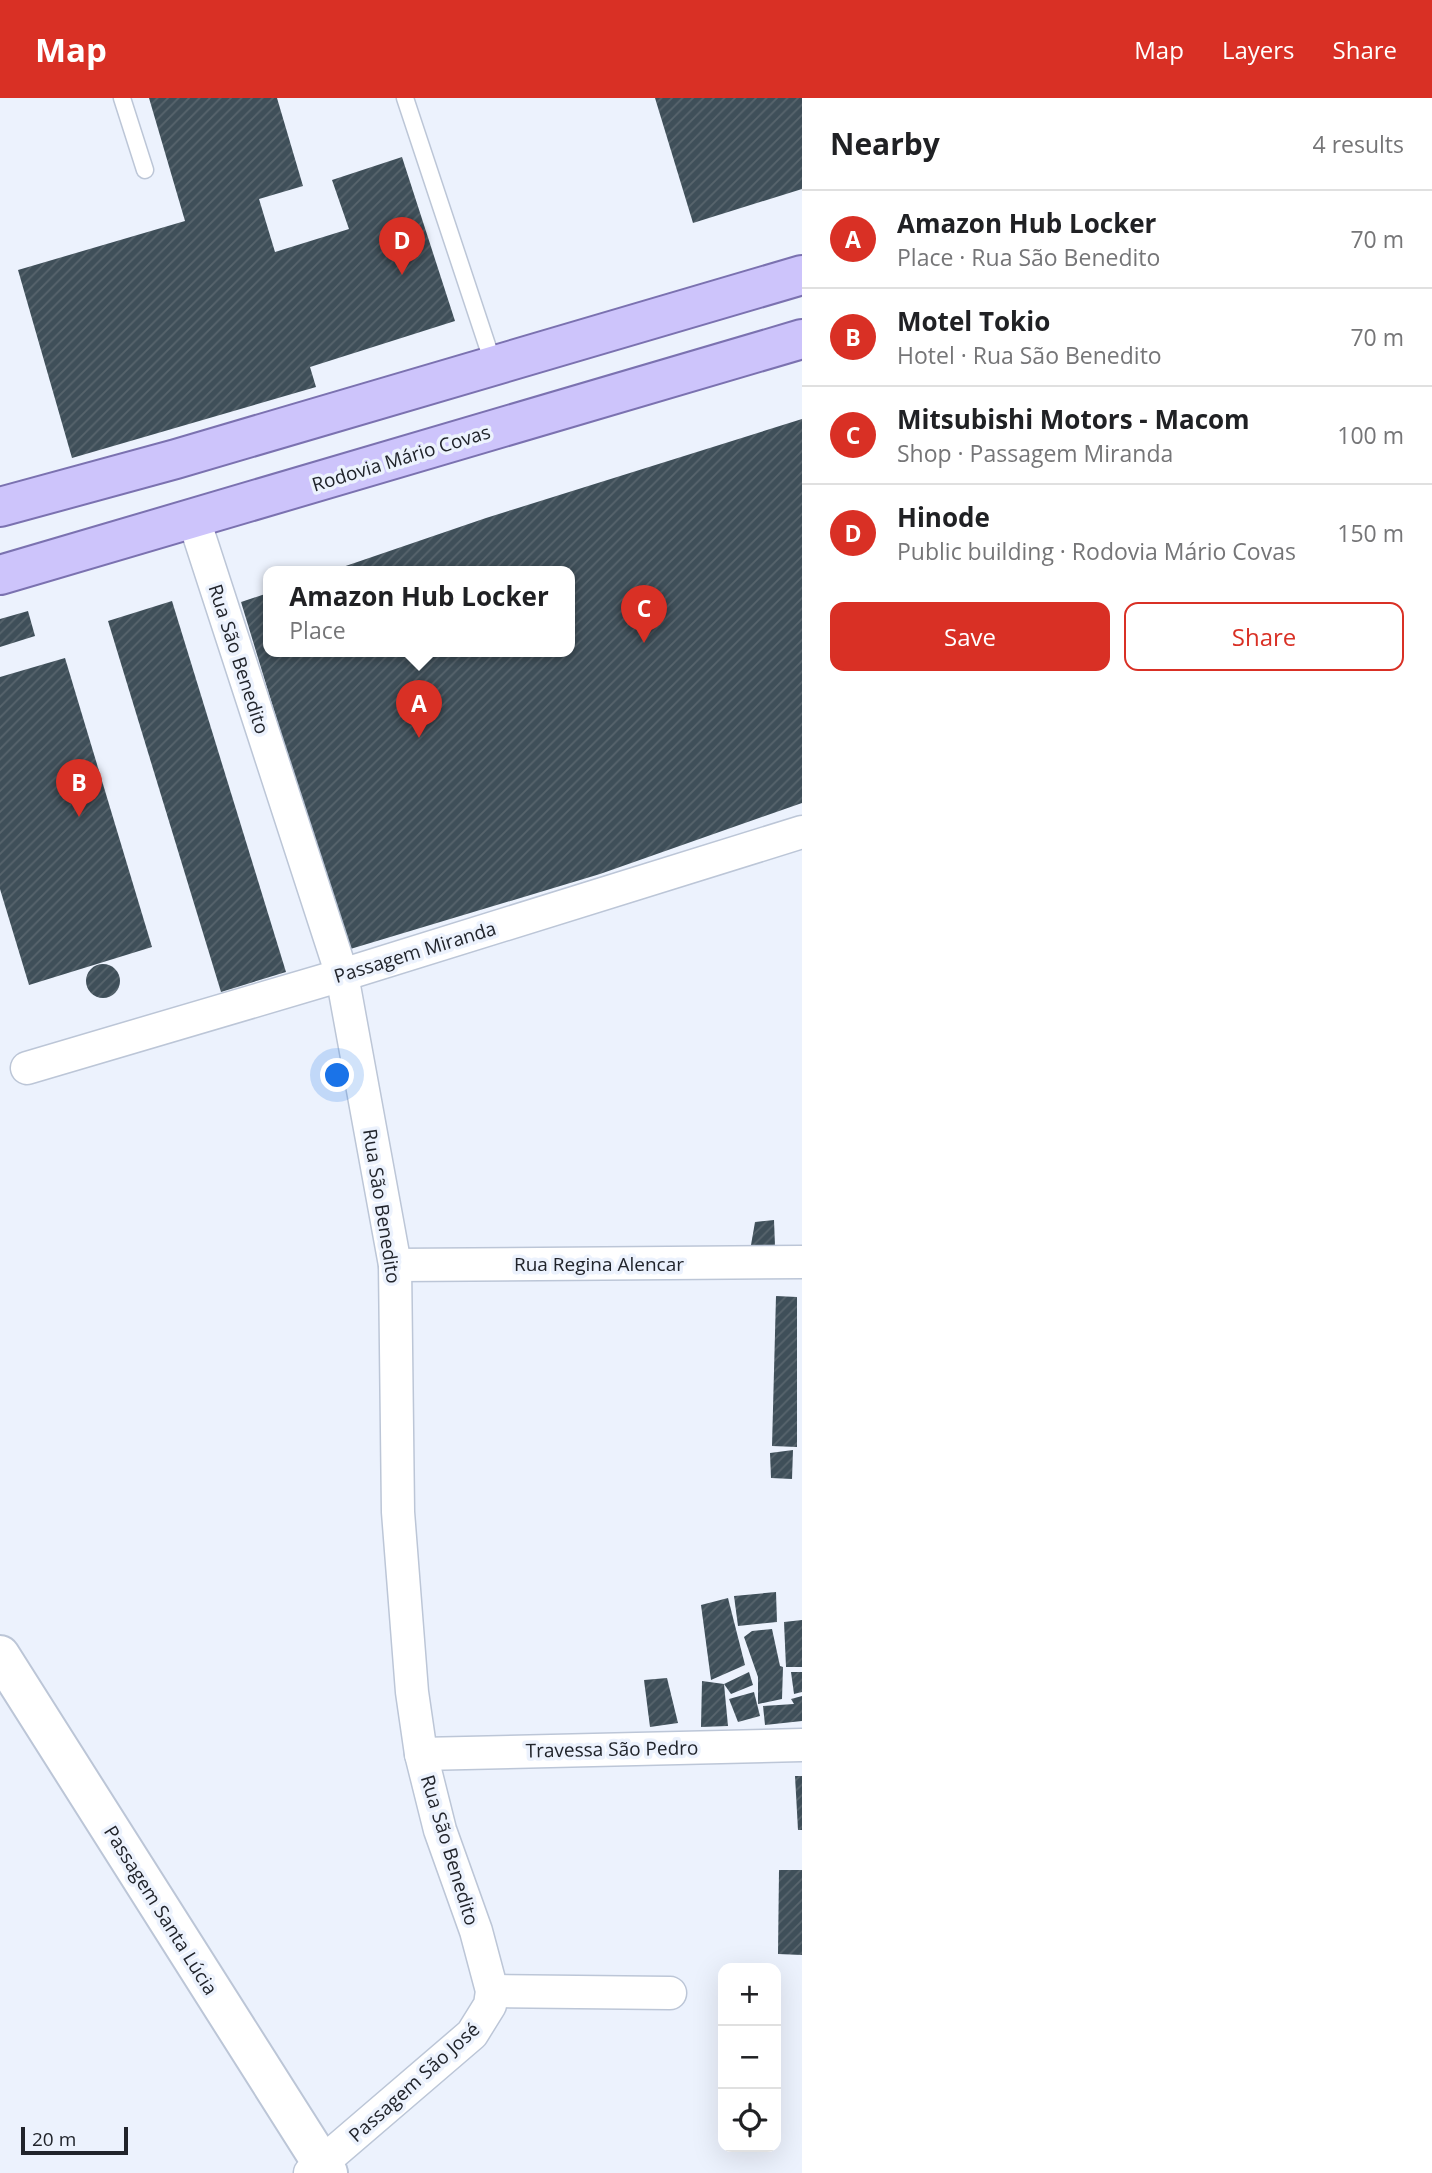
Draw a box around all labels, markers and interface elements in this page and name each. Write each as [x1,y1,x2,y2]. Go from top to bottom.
text: Map [35,27,107,72]
text: Map [1134,33,1184,66]
text: Layers [1222,33,1295,66]
text: Share [1333,33,1397,66]
text: Nearby [830,123,940,164]
text: 4 results [1313,128,1404,160]
text: Amazon Hub Locker [897,205,1156,241]
pin: D [379,217,425,275]
text: A [845,223,861,255]
text: 70 m [1350,223,1404,255]
text: Place · Rua São Benedito [897,241,1160,273]
text: Motel Tokio [897,303,1050,339]
text: B [845,321,861,353]
text: 70 m [1350,321,1404,353]
text: Hotel · Rua São Benedito [897,339,1162,371]
text: Mitsubishi Motors - Macom [897,401,1250,437]
street label: Rodovia Mário Covas [309,419,493,497]
text: C [846,419,860,451]
text: 100 m [1337,419,1404,451]
text: Shop · Passagem Miranda [897,437,1173,469]
text: Hinode [897,499,990,535]
text: D [844,517,862,549]
text: 150 m [1337,517,1404,549]
text: Public building · Rodovia Mário Covas [897,535,1296,567]
popup [263,566,575,657]
text: Amazon Hub Locker [289,578,549,614]
street label: Rua São Benedito [203,581,275,737]
pin: C [621,585,667,643]
button: Save [830,602,1110,671]
button: Share [1124,602,1404,671]
text: Place [289,614,346,646]
pin: A [396,680,442,738]
pin: B [56,759,102,817]
street label: Passagem Miranda [331,915,499,989]
your location [320,1058,354,1092]
street label: Rua São Benedito [357,1127,407,1285]
street label: Rua Regina Alencar [514,1251,684,1277]
street label: Travessa São Pedro [525,1734,699,1764]
street label: Rua São Benedito [415,1772,485,1928]
street label: Passagem Santa Lúcia [98,1820,224,2000]
map controls [718,1963,781,2152]
button: + [718,1963,781,2026]
street label: Passagem São José [343,2016,485,2148]
button: − [718,2026,781,2089]
button: locate [718,2089,781,2152]
scale bar [21,2124,128,2156]
text: 20 m [32,2126,76,2152]

